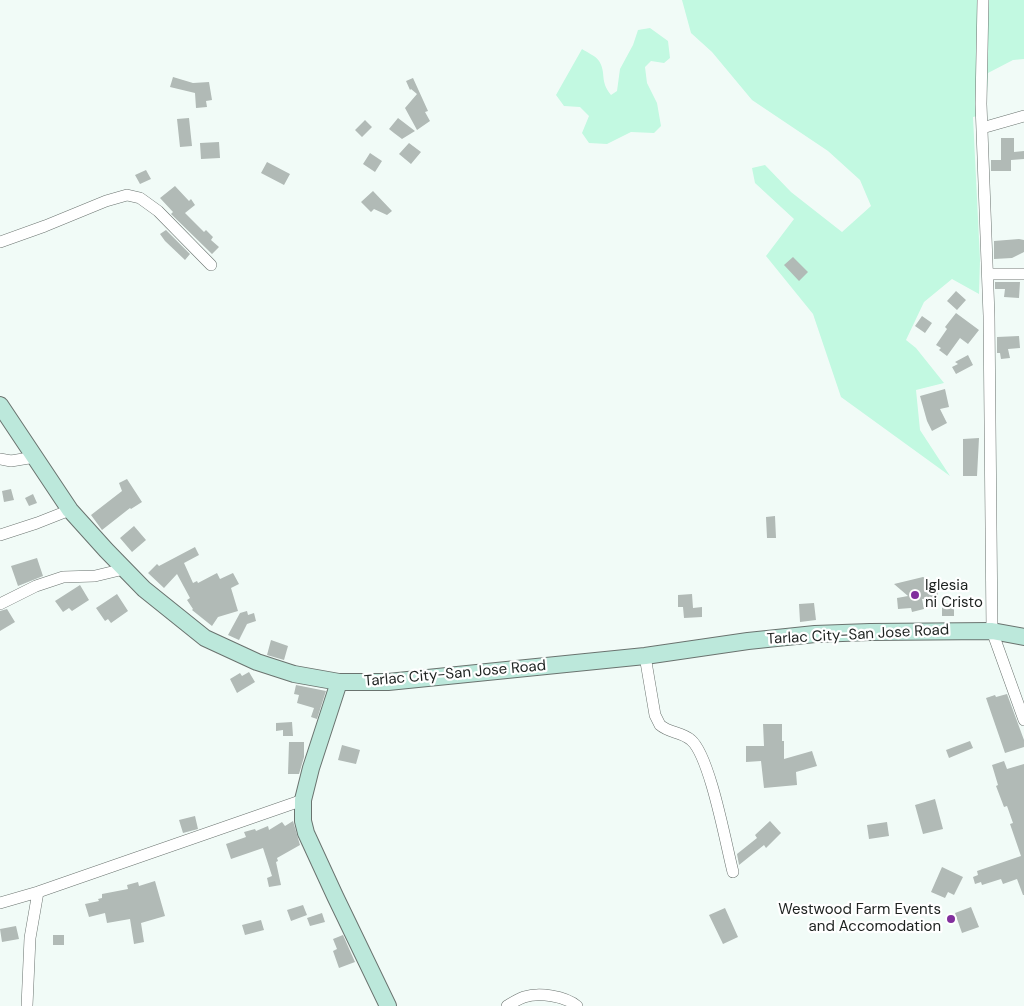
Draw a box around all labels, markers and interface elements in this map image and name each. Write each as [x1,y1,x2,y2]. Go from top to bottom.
place label: Iglesia ni Cristo [925,577,983,612]
marker: Iglesia ni Cristo [909,589,921,601]
street label: Tarlac City-San Jose Road [766,621,950,649]
street label: Tarlac City-San Jose Road [363,657,547,691]
place label: Westwood Farm Events and Accomodation [778,901,941,936]
marker: Westwood Farm Events and Accomodation [945,913,957,925]

